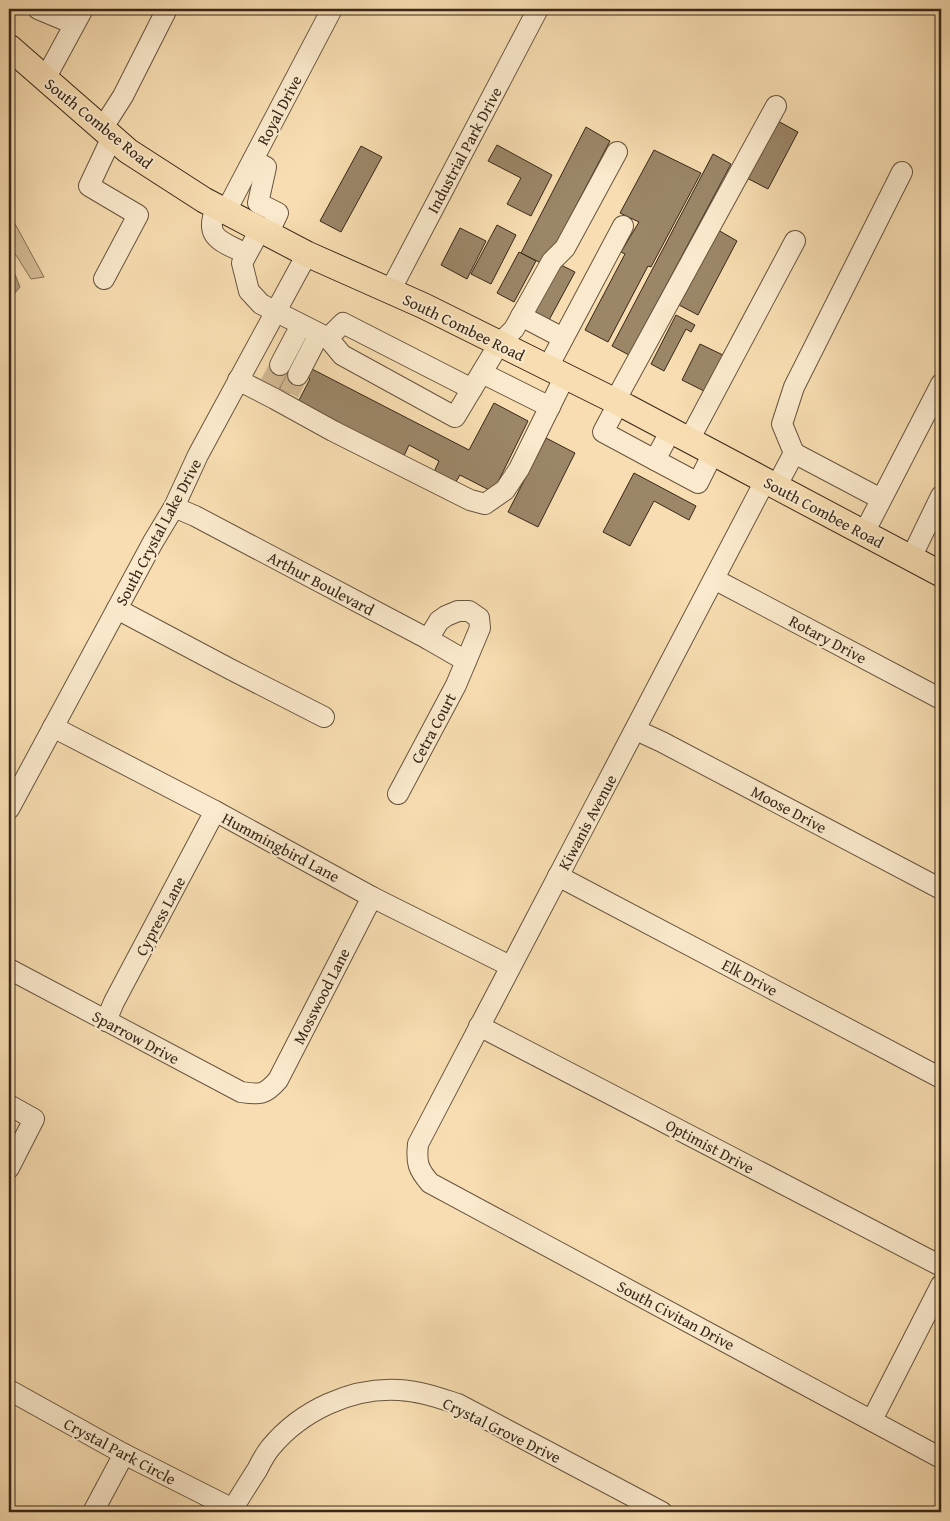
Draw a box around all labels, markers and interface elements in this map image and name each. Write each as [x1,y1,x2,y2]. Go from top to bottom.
street label: Royal Drive [250,71,308,149]
street label: South Combee Road [40,72,159,174]
street label: Industrial Park Drive [421,83,507,217]
street label: South Combee Road [399,287,529,367]
street label: South Crystal Lake Drive [109,454,207,610]
street label: South Combee Road [760,470,889,554]
street label: Arthur Boulevard [263,545,379,621]
street label: Rotary Drive [785,609,871,669]
street label: Cetra Court [404,688,462,768]
street label: Kiwanis Avenue [552,770,622,874]
street label: Moose Drive [747,779,831,839]
street label: Hummingbird Lane [218,806,344,888]
street label: Cypress Lane [129,872,191,960]
street label: Mosswood Lane [286,944,356,1048]
street label: Elk Drive [718,952,782,1002]
street label: Sparrow Drive [88,1004,184,1070]
street label: Optimist Drive [661,1113,759,1179]
street label: South Civitan Drive [613,1274,739,1356]
street label: Crystal Grove Drive [439,1391,565,1469]
street label: Crystal Park Circle [60,1411,180,1491]

